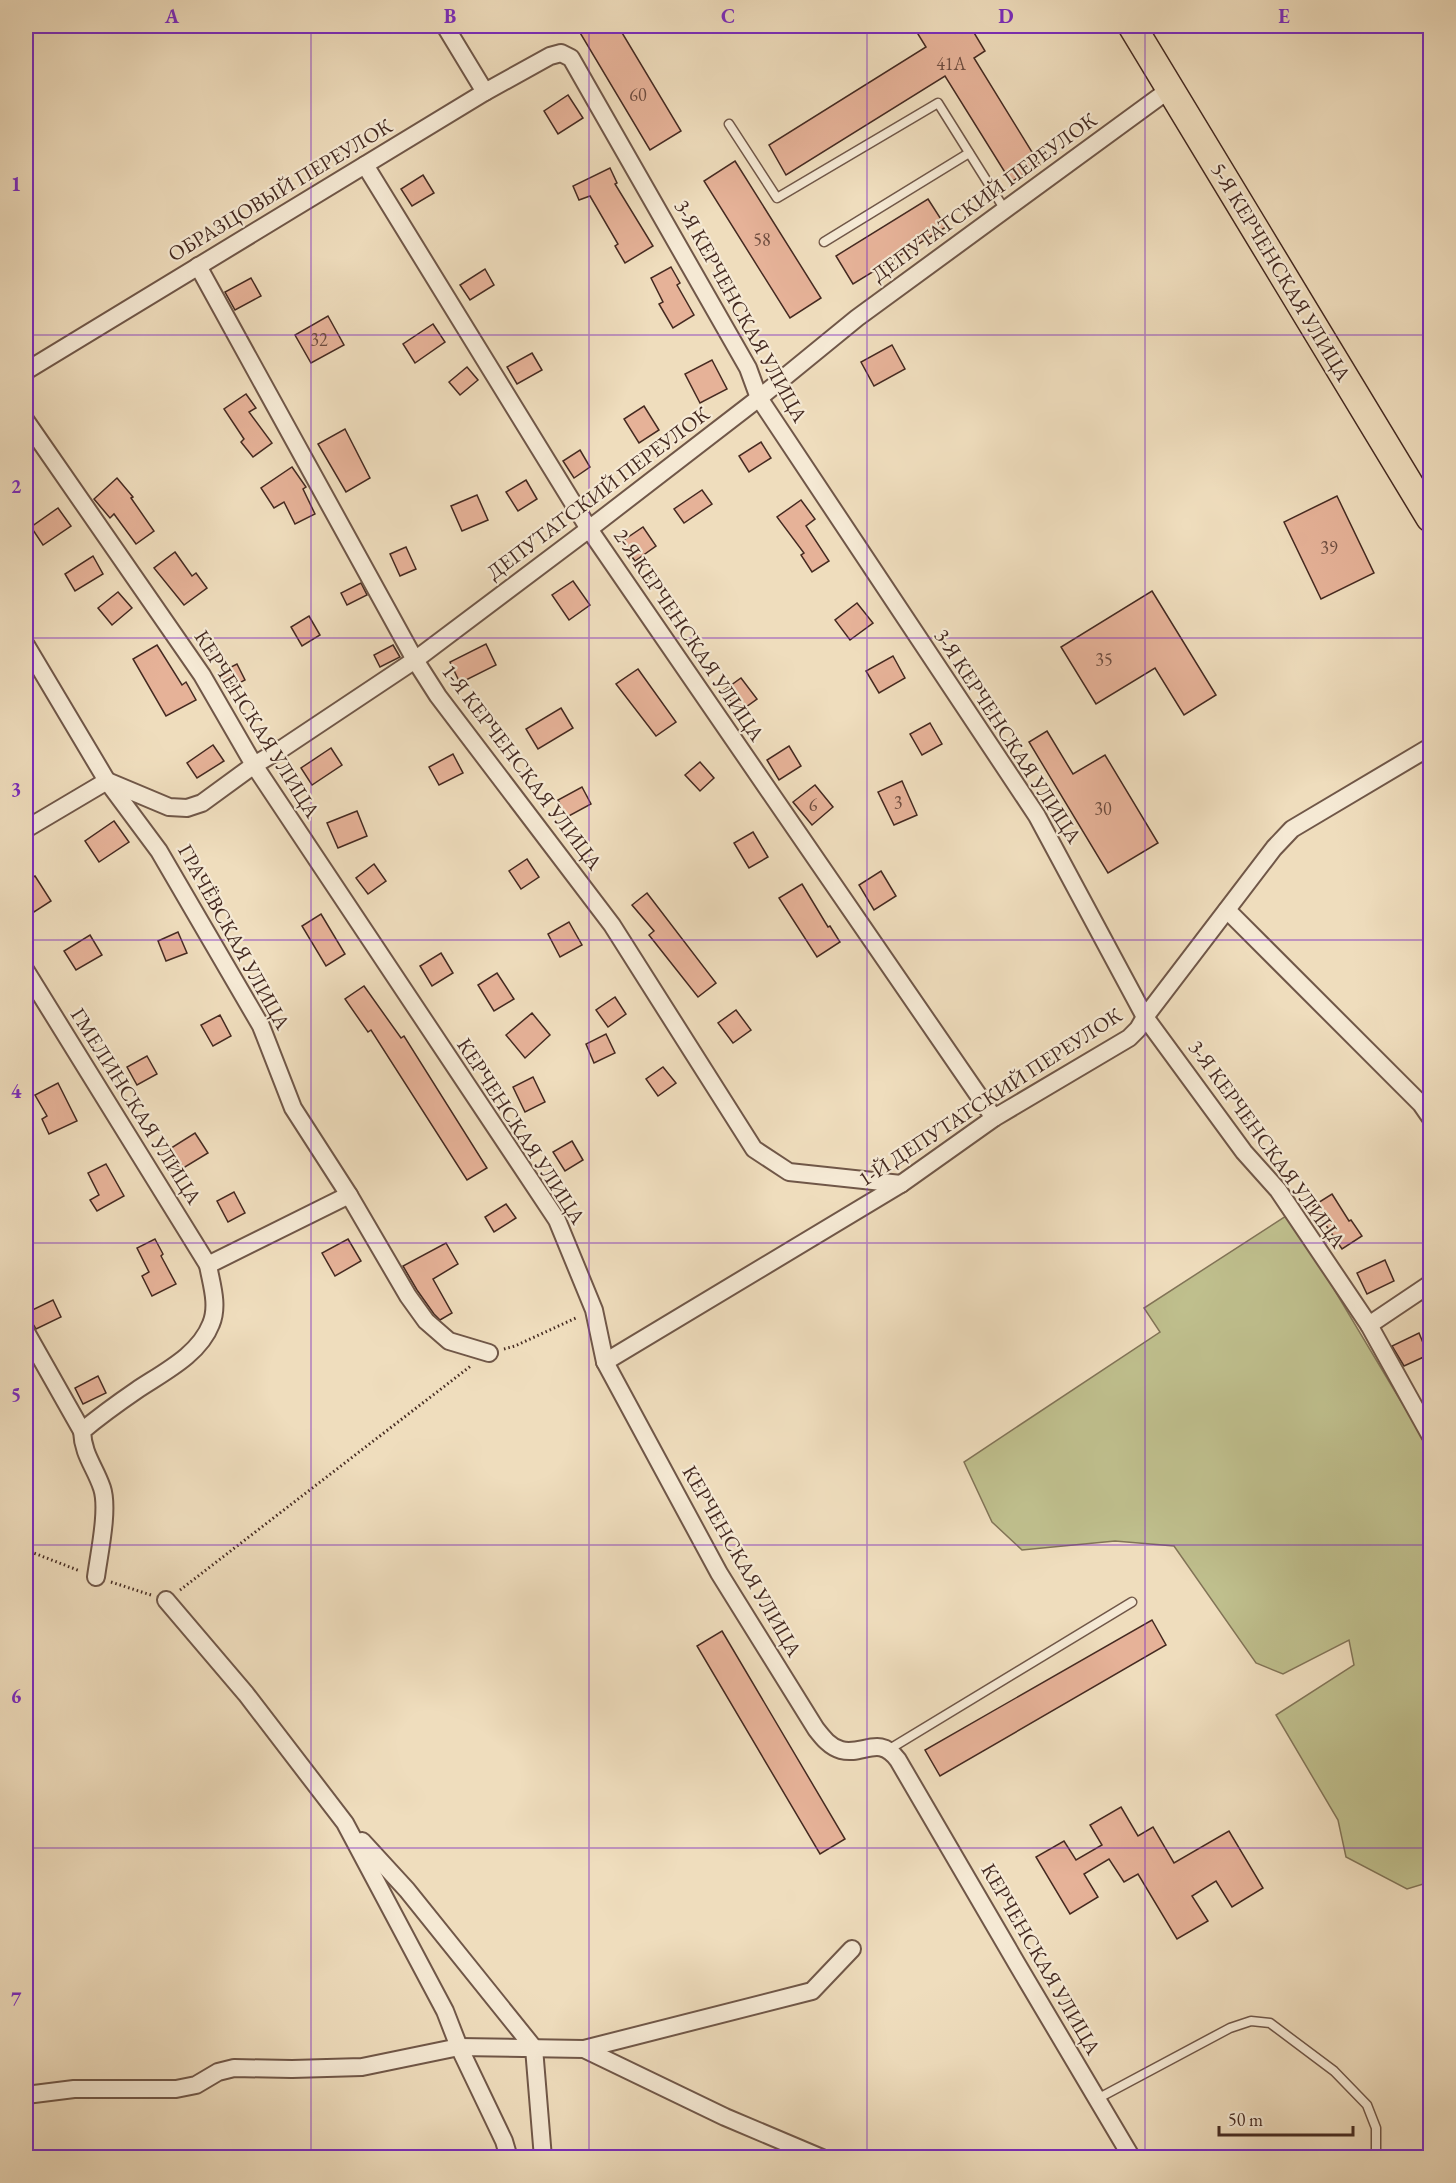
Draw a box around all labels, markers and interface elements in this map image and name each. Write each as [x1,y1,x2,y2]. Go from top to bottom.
text: A [164,3,180,29]
text: B [444,3,456,29]
text: C [721,3,735,29]
text: D [998,3,1014,29]
text: E [1278,3,1290,29]
house number: 41А [936,52,966,75]
house number: 60 [629,83,647,106]
street label: ДЕПУТАТСКИЙ ПЕРЕУЛОК [866,106,1102,287]
street label: ОБРАЗЦОВЫЙ ПЕРЕУЛОК [163,112,397,267]
street label: 5-Я КЕРЧЕНСКАЯ УЛИЦА [1205,157,1358,387]
text: 1 [11,171,21,197]
street label: 3-Я КЕРЧЕНСКАЯ УЛИЦА [669,195,814,427]
house number: 58 [753,228,771,251]
house number: 32 [310,328,328,351]
street label: ДЕПУТАТСКИЙ ПЕРЕУЛОК [481,400,715,585]
text: 2 [11,473,22,499]
street label: 2-Я КЕРЧЕНСКАЯ УЛИЦА [608,523,771,747]
house number: 39 [1320,536,1338,559]
street label: 3-Я КЕРЧЕНСКАЯ УЛИЦА [929,623,1088,849]
street label: КЕРЧЕНСКАЯ УЛИЦА [189,625,327,823]
house number: 35 [1095,648,1113,671]
street label: 1-Я КЕРЧЕНСКАЯ УЛИЦА [436,658,609,875]
text: 3 [11,776,21,802]
house number: 3 [894,791,902,814]
house number: 6 [809,793,818,816]
house number: 30 [1094,797,1112,820]
street label: ГРАЧЁВСКАЯ УЛИЦА [172,839,297,1034]
street label: 1-Й ДЕПУТАТСКИЙ ПЕРЕУЛОК [853,1001,1127,1192]
street label: ГМЕЛИНСКАЯ УЛИЦА [65,1002,208,1209]
street label: КЕРЧЕНСКАЯ УЛИЦА [451,1033,592,1229]
street label: 3-Я КЕРЧЕНСКАЯ УЛИЦА [1183,1034,1352,1253]
text: 4 [11,1078,22,1104]
text: 5 [11,1381,21,1407]
street label: КЕРЧЕНСКАЯ УЛИЦА [677,1460,808,1662]
text: 6 [11,1683,22,1709]
street label: КЕРЧЕНСКАЯ УЛИЦА [976,1858,1107,2060]
text: 7 [11,1986,22,2012]
scale bar [1219,2099,1352,2137]
text: 50 m [1228,2108,1263,2131]

